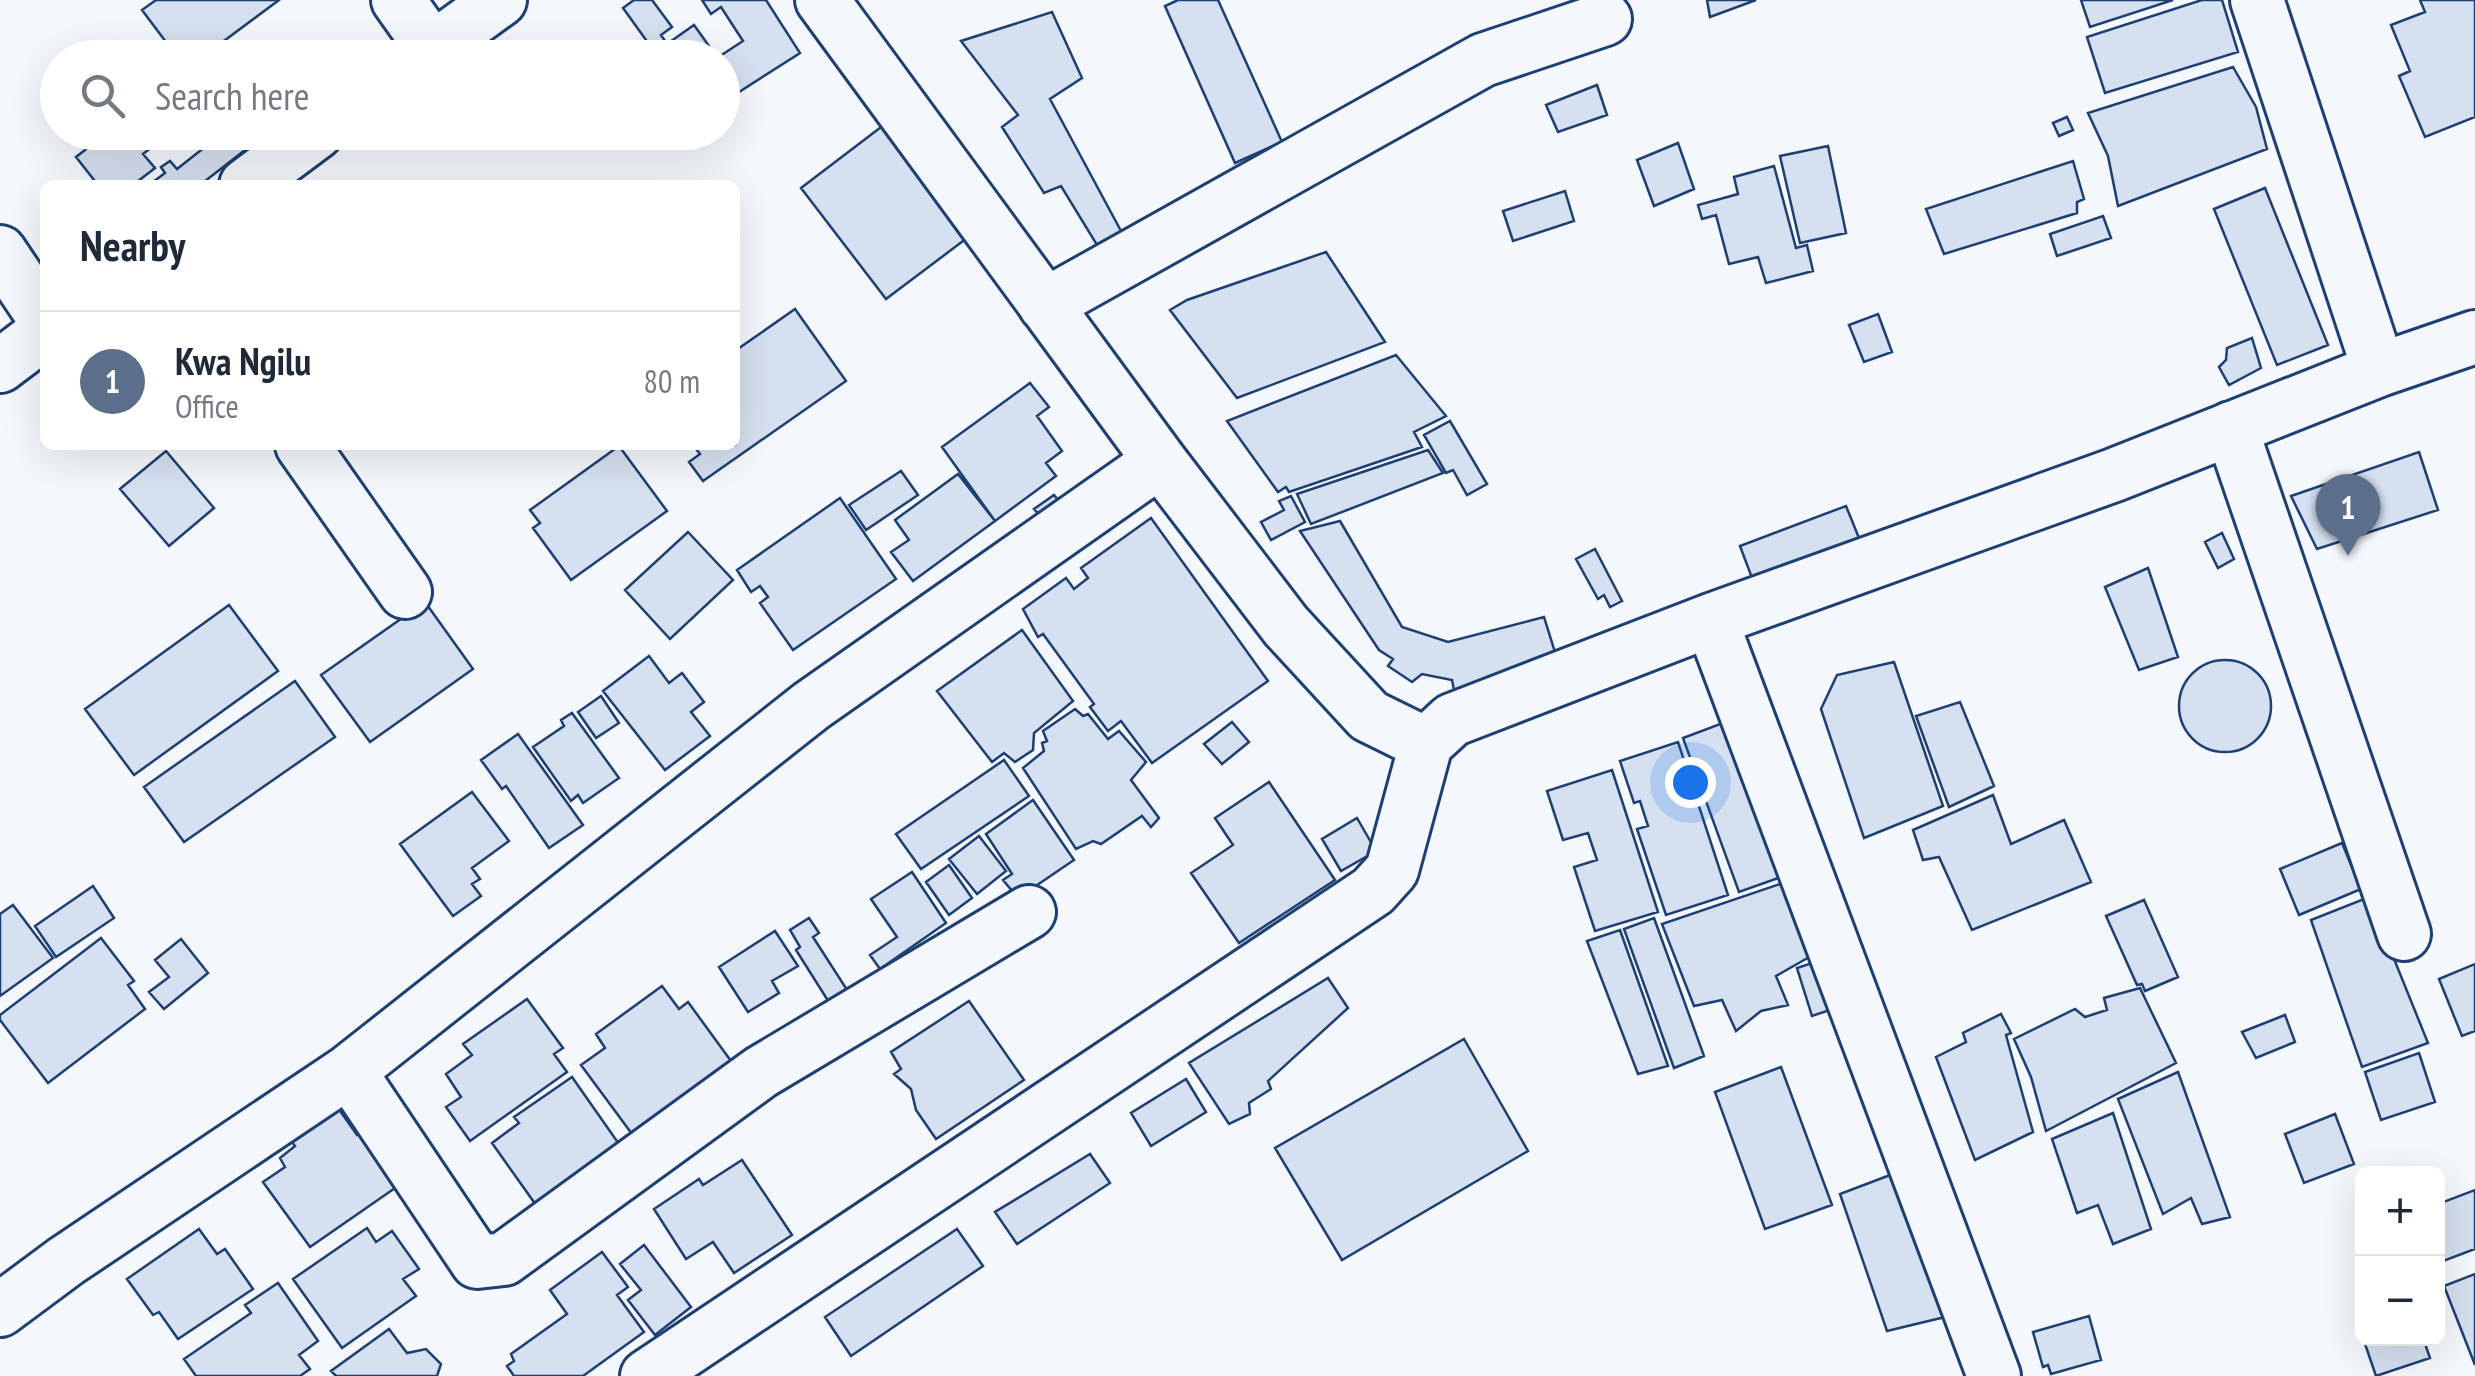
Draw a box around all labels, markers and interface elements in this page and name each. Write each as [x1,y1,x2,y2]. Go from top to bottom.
search box [40,40,740,150]
icon: search [75,68,130,123]
text: Search here [155,71,309,120]
text: Nearby [80,218,185,273]
text: Kwa Ngilu [175,336,311,385]
text: 1 [105,360,120,402]
text: 80 m [644,360,700,402]
text: Office [175,385,239,427]
pin: 1 [2316,474,2380,556]
your location [1665,757,1716,808]
map controls [2355,1166,2445,1346]
button: + [2355,1166,2445,1256]
button: − [2355,1256,2445,1346]

